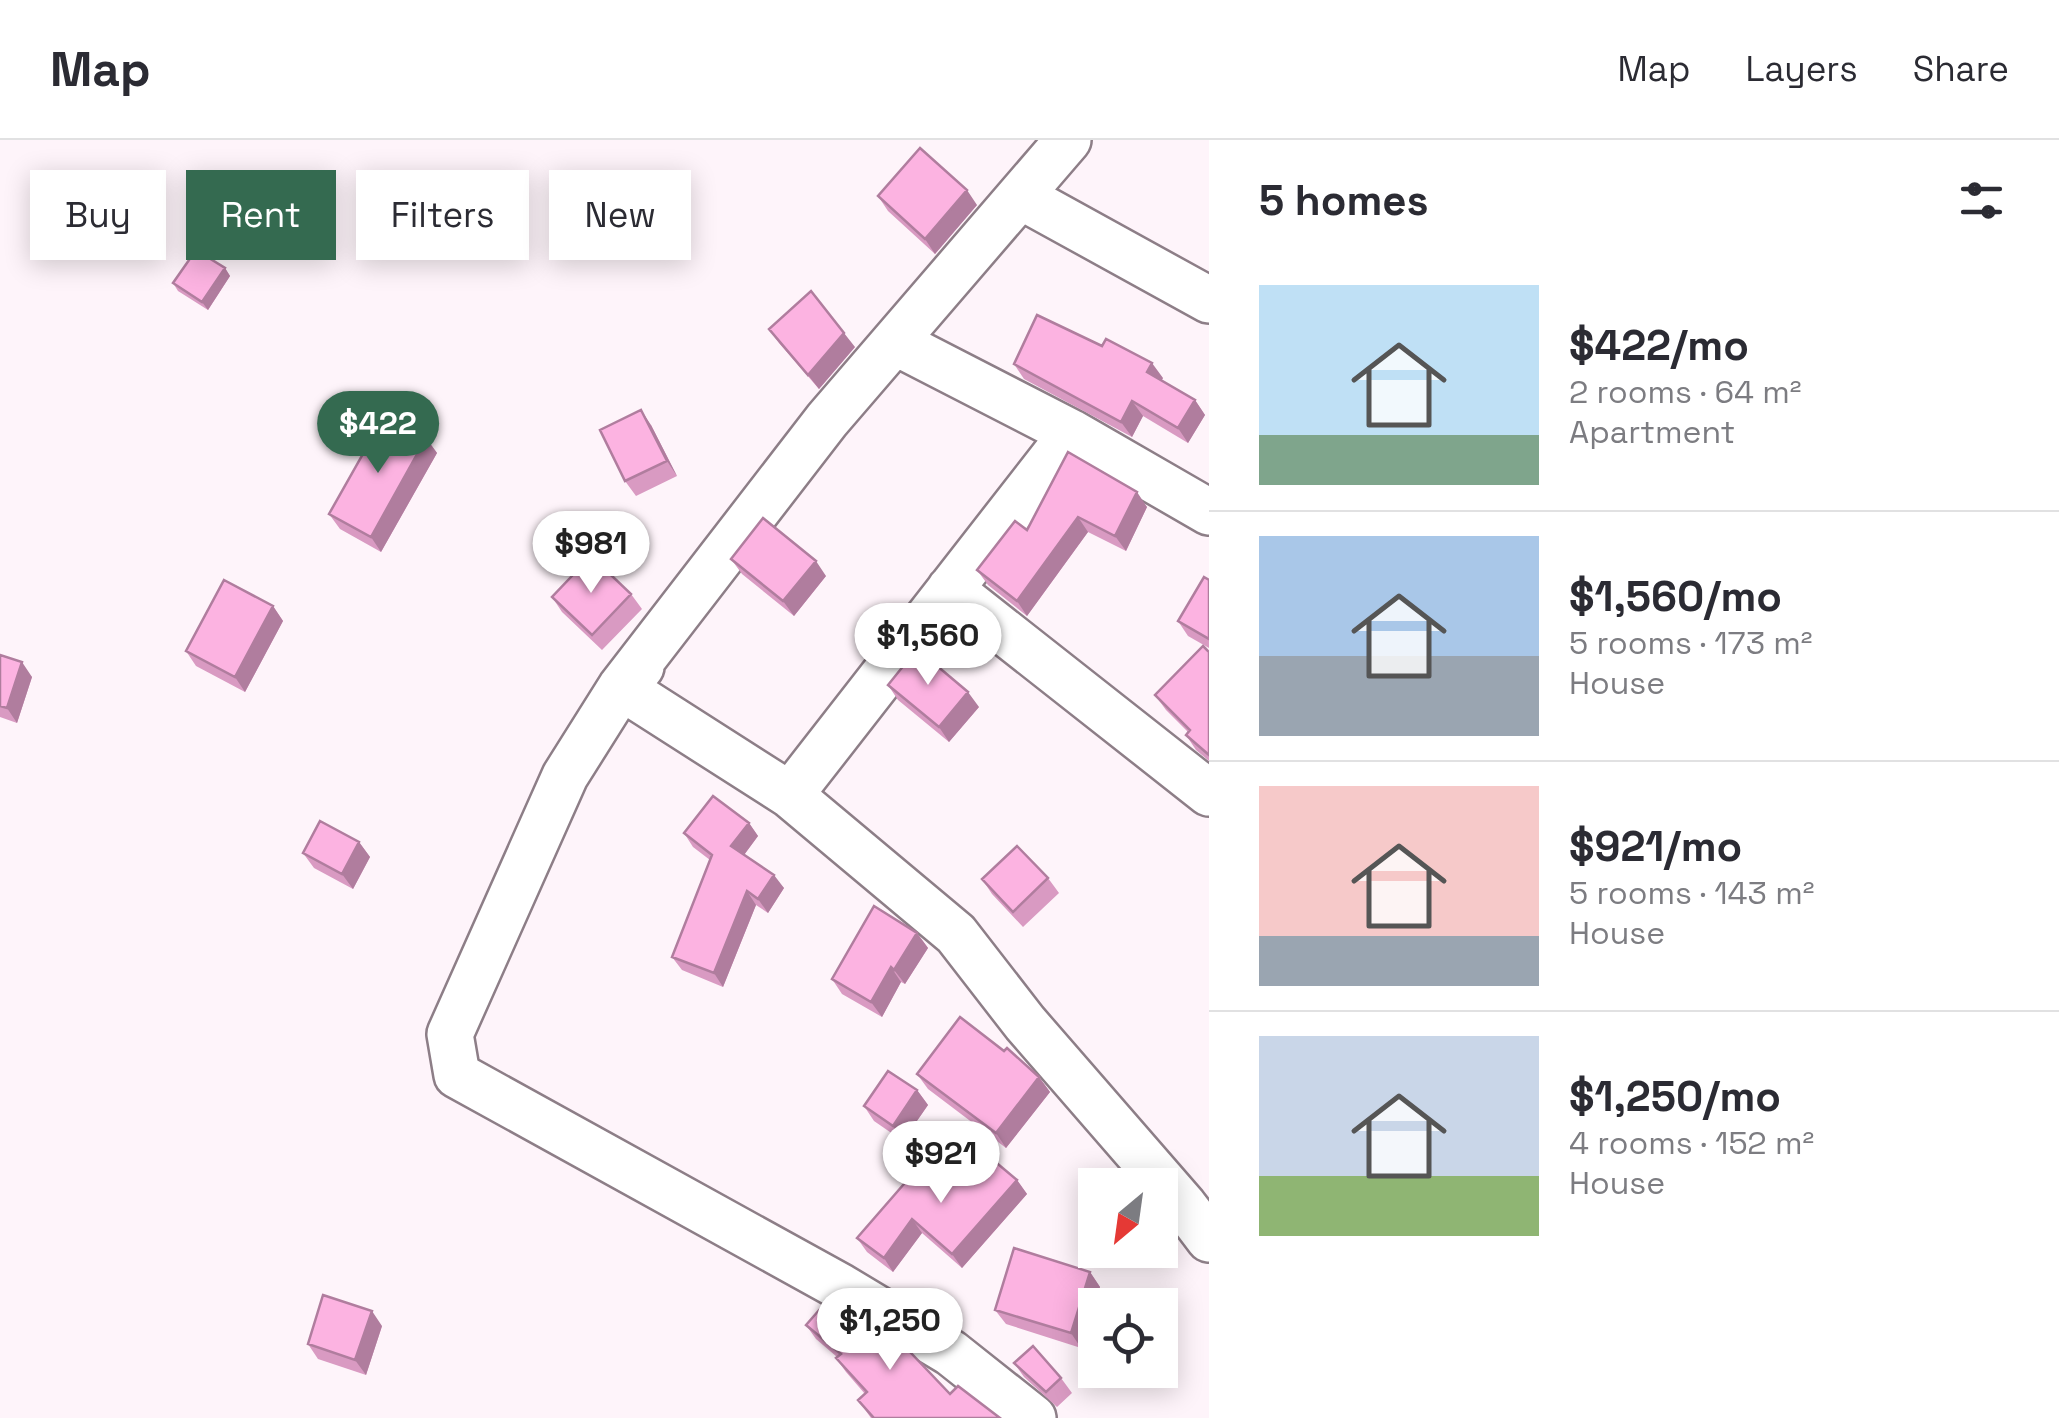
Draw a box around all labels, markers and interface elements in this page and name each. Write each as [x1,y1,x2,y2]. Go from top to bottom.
text: Map [50,39,151,100]
text: Map [1617,47,1690,91]
text: Layers [1745,47,1858,91]
text: Share [1913,47,2009,91]
chip: Buy [30,170,166,260]
chip: Rent [186,170,336,260]
chip: Filters [356,170,529,260]
chip: New [549,170,691,260]
icon: filters [1954,173,2009,228]
text: 5 homes [1259,174,1429,227]
text: $422/mo [1569,319,1749,372]
icon: home [1339,325,1459,445]
text: 2 rooms · 64 m² [1569,372,1801,412]
pin: $422 [319,391,437,476]
text: $422 [339,403,417,443]
text: Apartment [1569,412,1735,452]
pin: $981 [532,511,650,596]
text: $981 [555,523,627,563]
text: $1,560/mo [1569,570,1782,623]
icon: home [1339,576,1459,696]
pin: $1,560 [847,603,1009,688]
text: $1,560 [877,615,979,655]
text: 5 rooms · 173 m² [1569,623,1812,663]
text: House [1569,663,1665,703]
text: $921/mo [1569,820,1742,873]
icon: home [1339,826,1459,946]
text: 5 rooms · 143 m² [1569,873,1814,913]
text: House [1569,913,1665,953]
text: $1,250/mo [1569,1070,1781,1123]
icon: home [1339,1076,1459,1196]
pin: $921 [882,1121,1000,1206]
text: 4 rooms · 152 m² [1569,1123,1814,1163]
text: $921 [905,1133,977,1173]
text: House [1569,1163,1665,1203]
north arrow [1078,1168,1178,1268]
map controls [1078,1168,1178,1388]
pin: $1,250 [809,1288,971,1373]
button: locate [1078,1288,1178,1388]
text: $1,250 [839,1300,941,1340]

